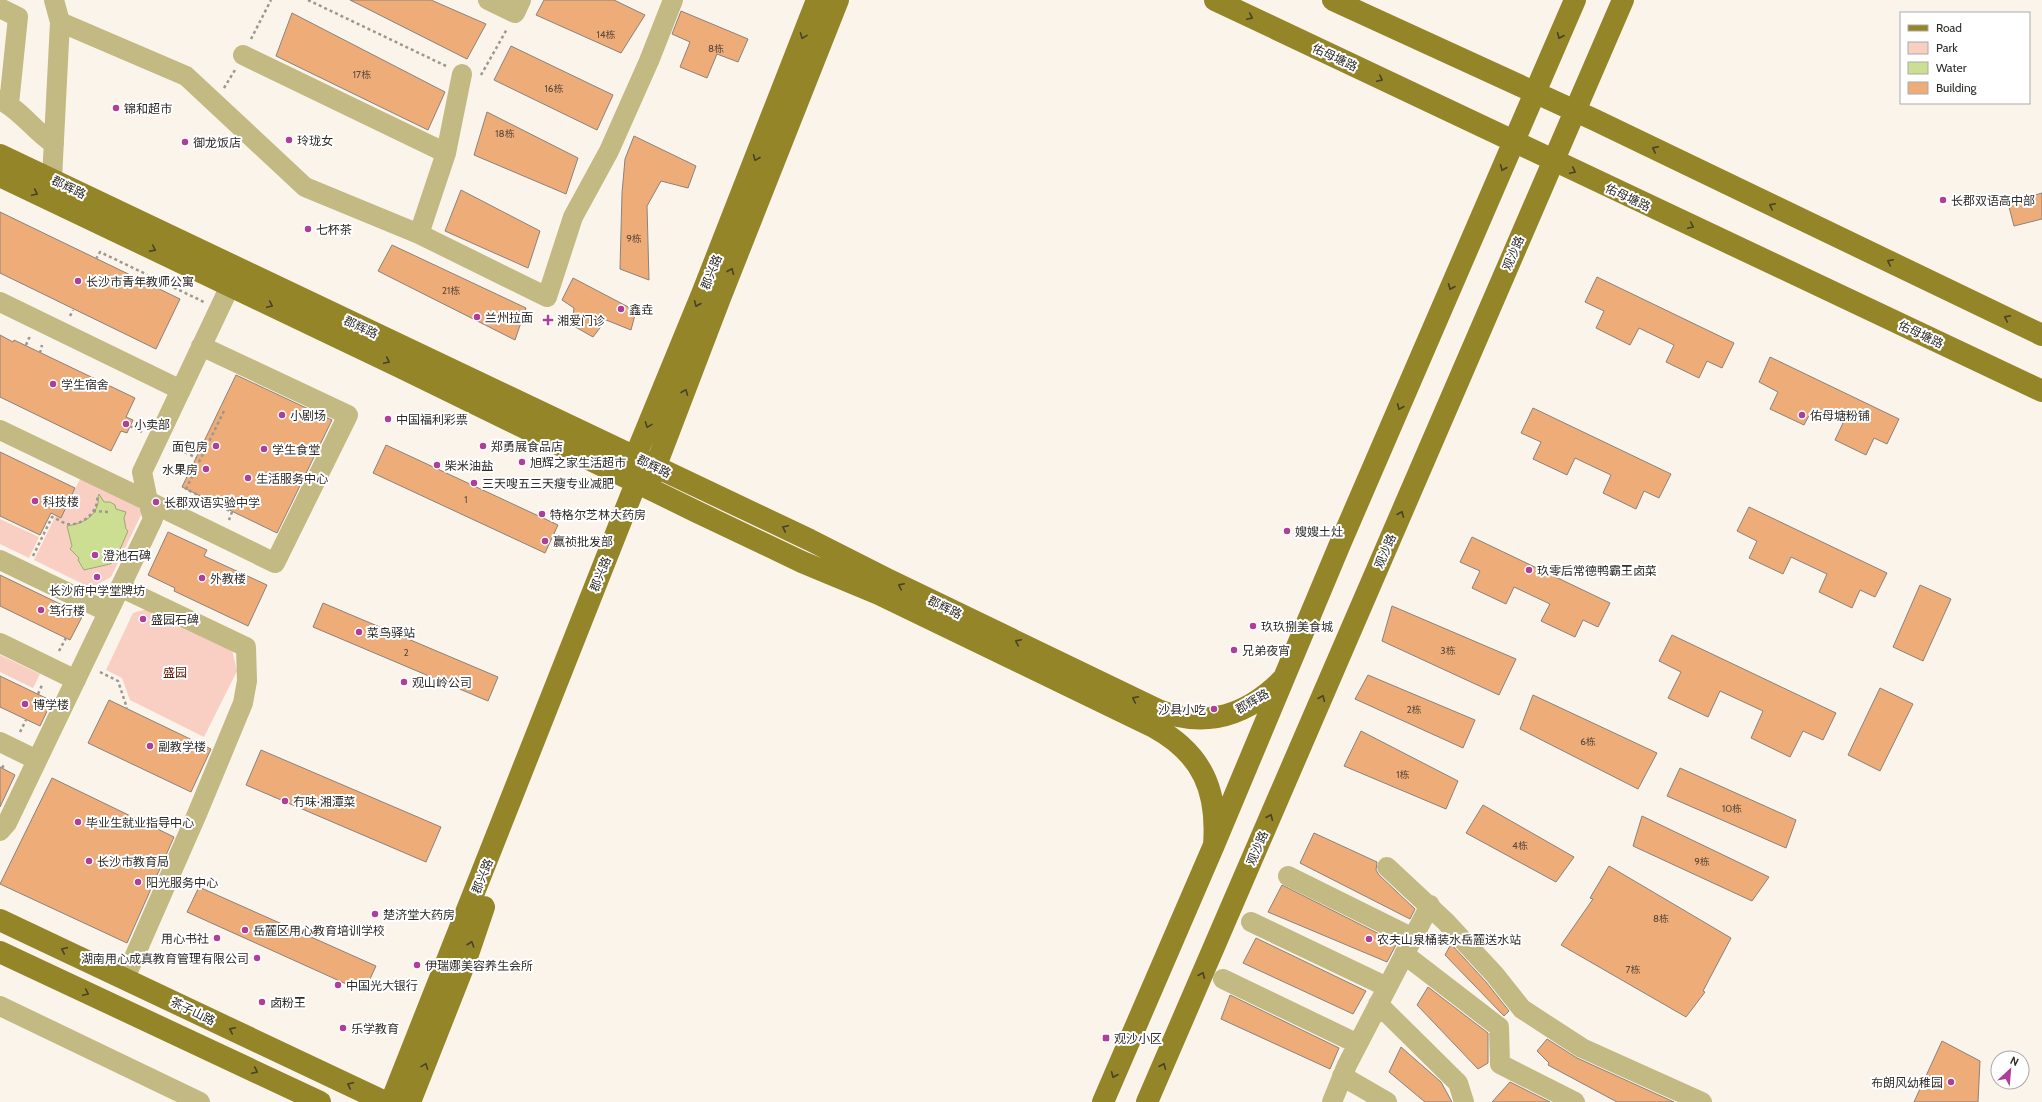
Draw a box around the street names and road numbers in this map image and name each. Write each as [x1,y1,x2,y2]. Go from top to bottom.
street label: 佑母塘路 [1310,40,1360,74]
street label: 郡辉路 [50,172,88,202]
street label: 佑母塘路 [1603,180,1653,214]
street label: 观沙路 [1499,233,1527,273]
street label: 郡兴路 [697,252,725,292]
street label: 郡辉路 [342,313,380,341]
street label: 佑母塘路 [1896,317,1946,351]
street label: 郡辉路 [635,451,673,481]
street label: 观沙路 [1371,531,1399,571]
street label: 郡兴路 [586,554,614,594]
street label: 郡辉路 [926,592,964,622]
street label: 郡辉路 [1233,686,1271,716]
street label: 观沙路 [1243,828,1271,868]
street label: 郡兴路 [468,856,496,896]
street label: 茶子山路 [168,994,218,1028]

